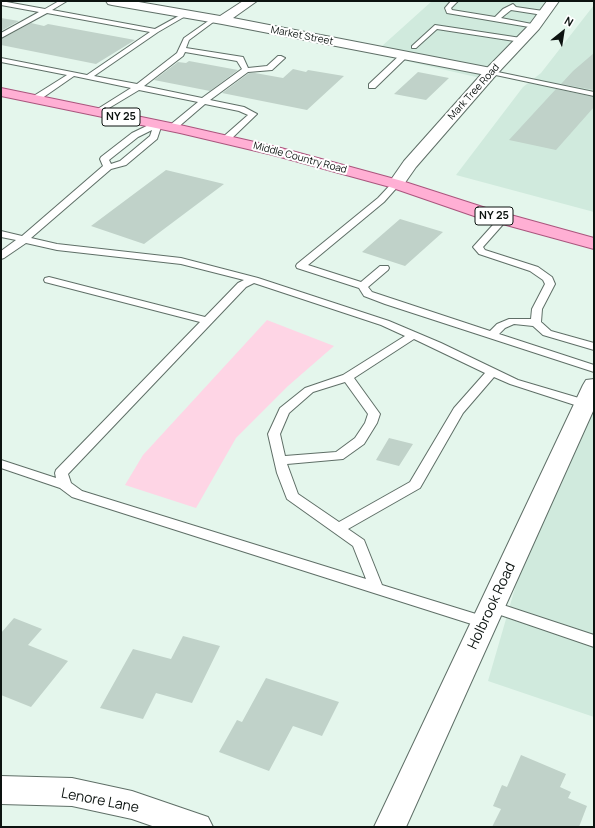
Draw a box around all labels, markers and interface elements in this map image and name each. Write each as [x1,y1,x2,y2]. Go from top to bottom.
north arrow [543,12,583,52]
text: N [562,13,576,30]
street label: Market Street [270,24,334,48]
street label: Mark Tree Road [446,62,502,122]
road number: NY 25 [102,108,140,126]
street label: Middle Country Road [252,140,348,176]
road number: NY 25 [475,207,513,225]
street label: Holbrook Road [465,560,519,652]
street label: Lenore Lane [60,785,140,817]

